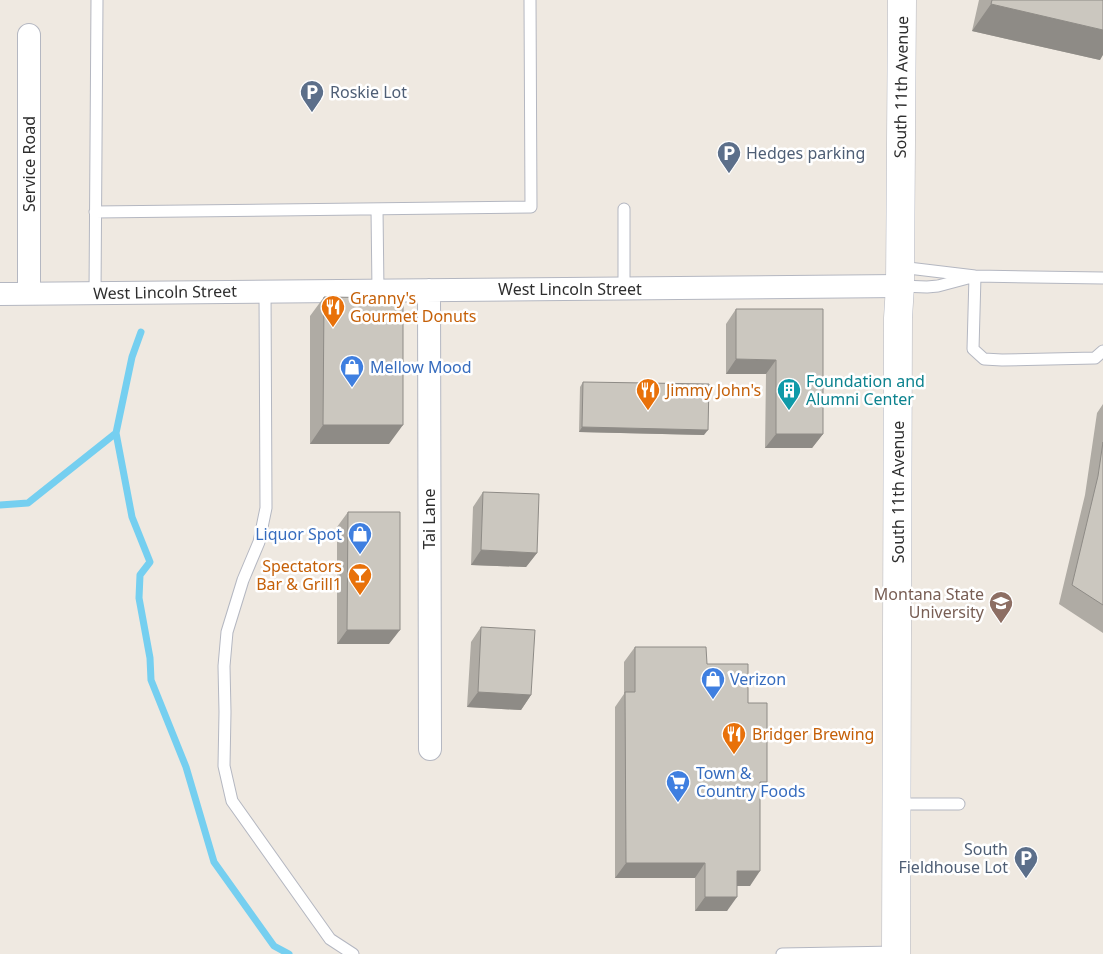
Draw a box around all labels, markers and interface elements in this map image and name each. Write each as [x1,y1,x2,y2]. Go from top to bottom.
street label: South 11th Avenue [889,16,913,158]
parking icon: Roskie Lot [299,79,325,113]
place label: Roskie Lot [330,81,407,103]
street label: Service Road [18,116,40,212]
parking icon: Hedges parking [716,140,742,174]
place label: Hedges parking [746,142,865,164]
street label: West Lincoln Street [498,278,642,300]
street label: West Lincoln Street [93,280,237,304]
place label: Granny's Gourmet Donuts [350,287,476,327]
restaurant icon: Granny's Gourmet Donuts [320,294,346,328]
shop icon: Mellow Mood [339,354,365,388]
place label: Mellow Mood [370,356,472,378]
place label: Foundation and Alumni Center [806,370,925,410]
restaurant icon: Jimmy John's [635,377,661,411]
building icon: Foundation and Alumni Center [776,377,802,411]
place label: Jimmy John's [664,379,761,401]
street label: South 11th Avenue [887,421,909,563]
street label: Tai Lane [418,488,440,550]
shop icon: Liquor Spot [347,521,373,555]
place label: Liquor Spot [255,523,342,545]
place label: Spectators Bar & Grill1 [256,555,342,595]
bar icon: Spectators Bar & Grill1 [347,562,373,596]
place label: Montana State University [874,583,985,623]
school or university icon: Montana State University [988,590,1014,624]
shop icon: Verizon [700,666,726,700]
place label: Verizon [730,668,786,690]
restaurant icon: Bridger Brewing [721,721,747,755]
place label: Bridger Brewing [752,723,874,745]
place label: Town & Country Foods [696,762,805,802]
supermarket icon: Town & Country Foods [665,769,691,803]
place label: South Fieldhouse Lot [898,838,1008,878]
parking icon: South Fieldhouse Lot [1013,845,1039,879]

